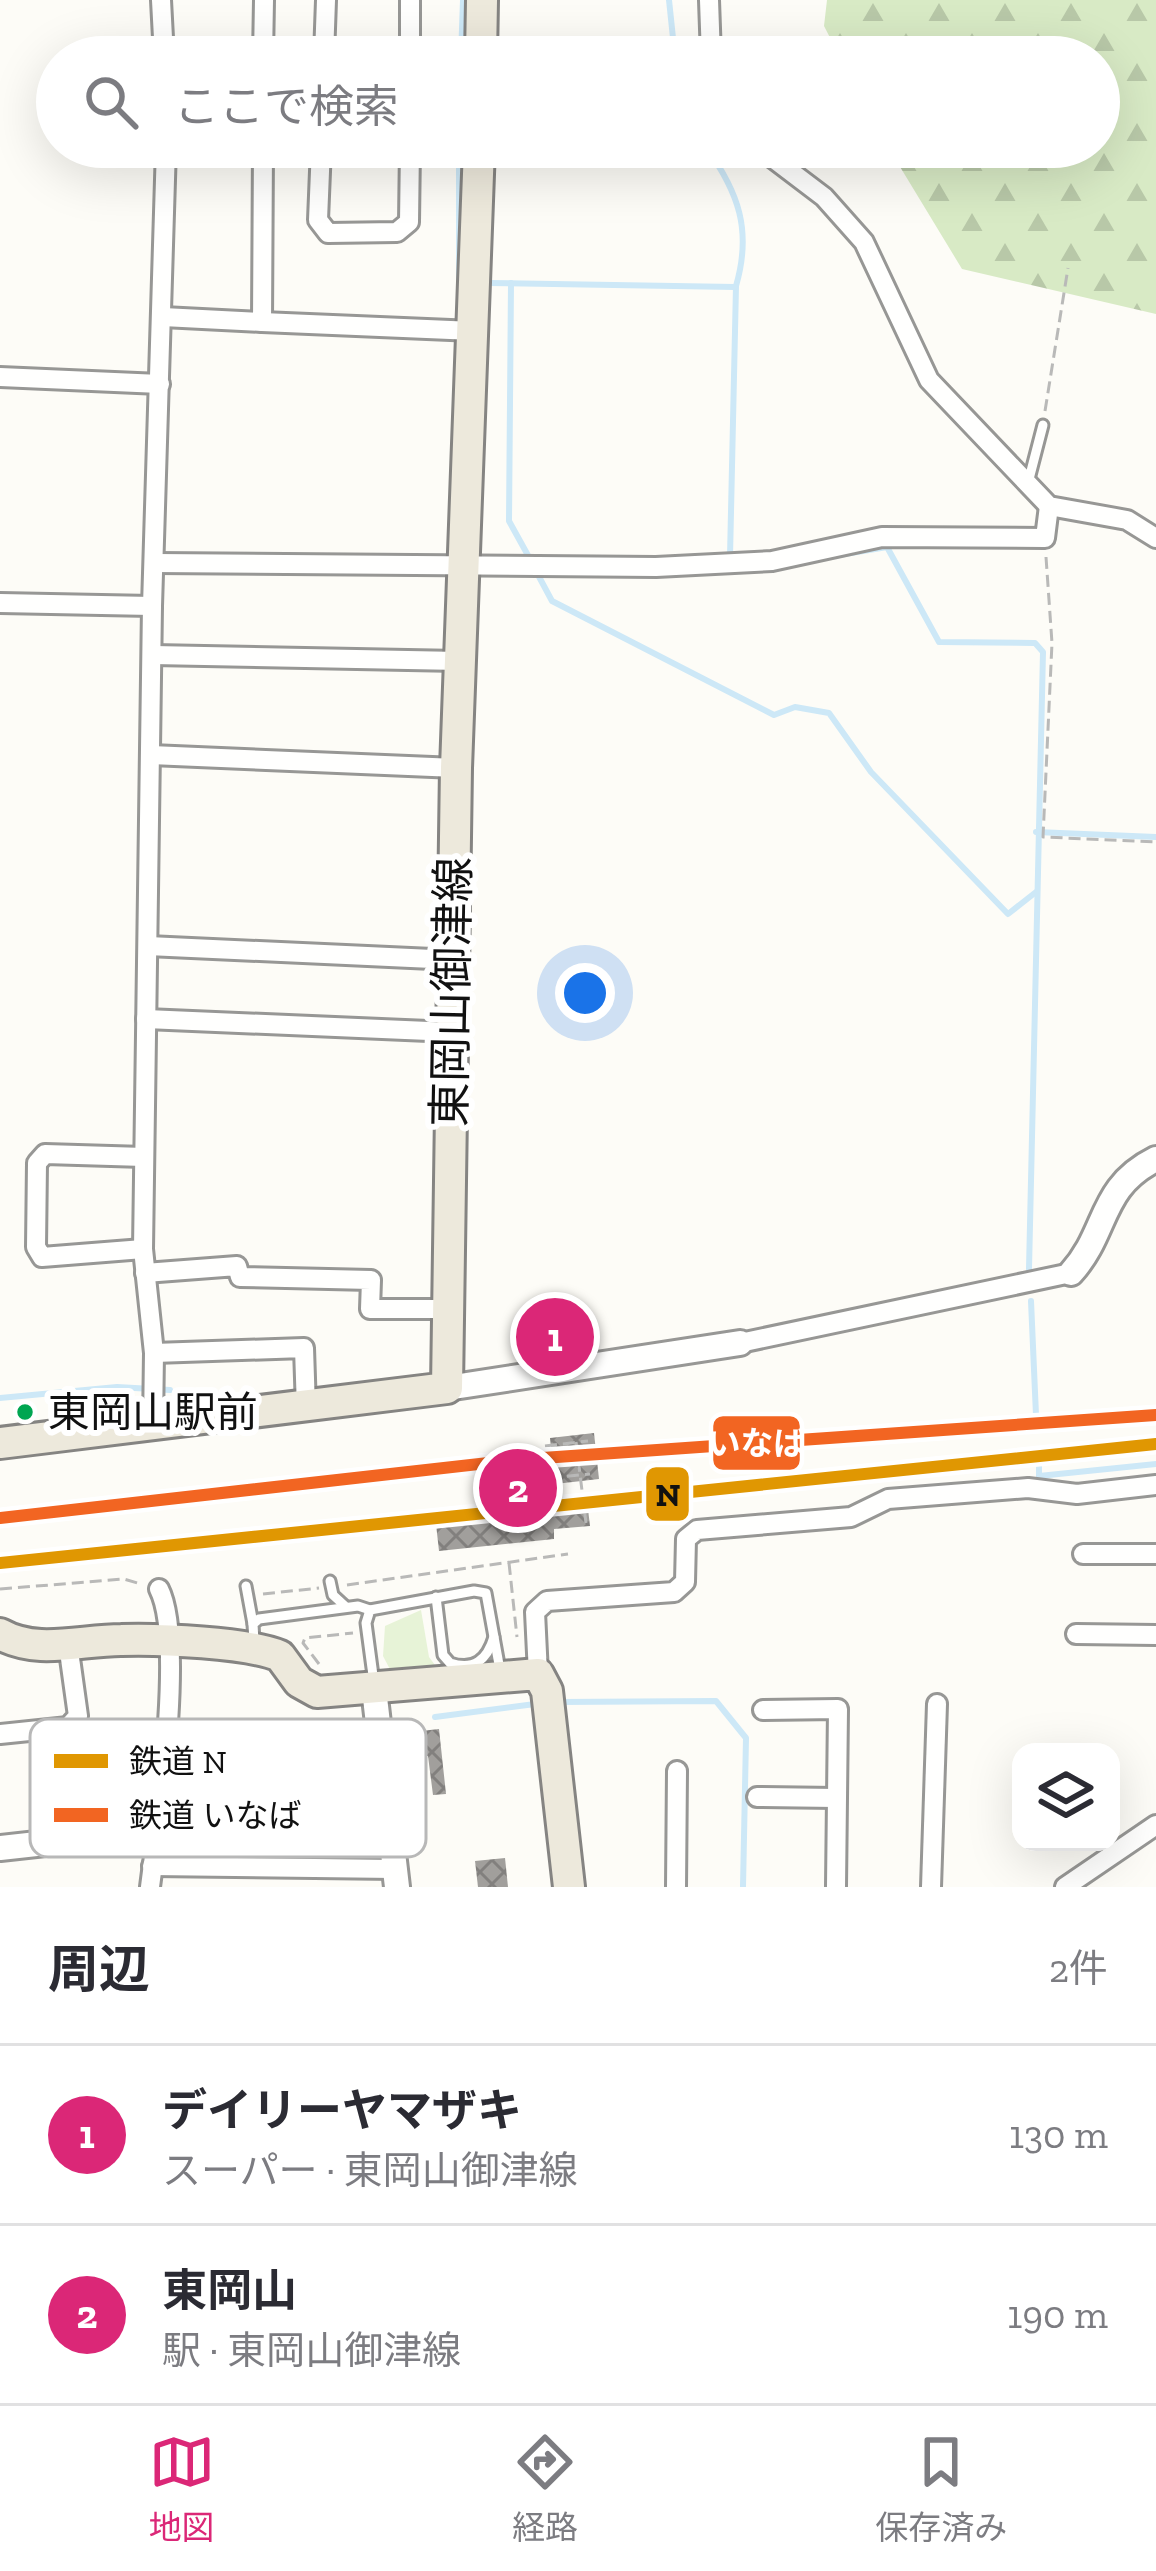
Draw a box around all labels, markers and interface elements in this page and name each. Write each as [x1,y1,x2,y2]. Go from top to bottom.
search box [36,36,1120,168]
icon: search [78,69,144,135]
text: ここで検索 [174,80,399,134]
street label: 東岡山御津線 [423,857,481,1127]
your location [555,963,615,1023]
pin: 1 [516,1292,594,1382]
place label: 東岡山駅前 [48,1387,258,1438]
marker: 東岡山駅前 [14,1401,36,1423]
line badge: いなば [711,1414,802,1472]
text: いなば [708,1424,807,1463]
pin: 2 [479,1443,557,1533]
line badge: N [644,1465,691,1523]
text: N [655,1475,681,1514]
legend [30,1719,426,1857]
text: 鉄道 N [129,1742,227,1781]
map controls [1012,1743,1120,1851]
button: layers [1012,1743,1120,1851]
text: 鉄道 いなば [129,1796,302,1835]
text: 周辺 [48,1939,150,2000]
text: 2件 [1049,1945,1108,1992]
text: デイリーヤマザキ [162,2084,522,2138]
text: 1 [79,2111,95,2158]
text: 130 m [1009,2111,1108,2158]
text: スーパー · 東岡山御津線 [162,2147,578,2194]
text: 東岡山 [162,2264,297,2318]
text: 2 [77,2291,97,2338]
text: 190 m [1007,2291,1108,2338]
text: 駅 · 東岡山御津線 [162,2327,461,2374]
tab: 地図 [149,2429,215,2549]
tab: 経路 [512,2429,578,2549]
tab: 保存済み [875,2429,1007,2549]

